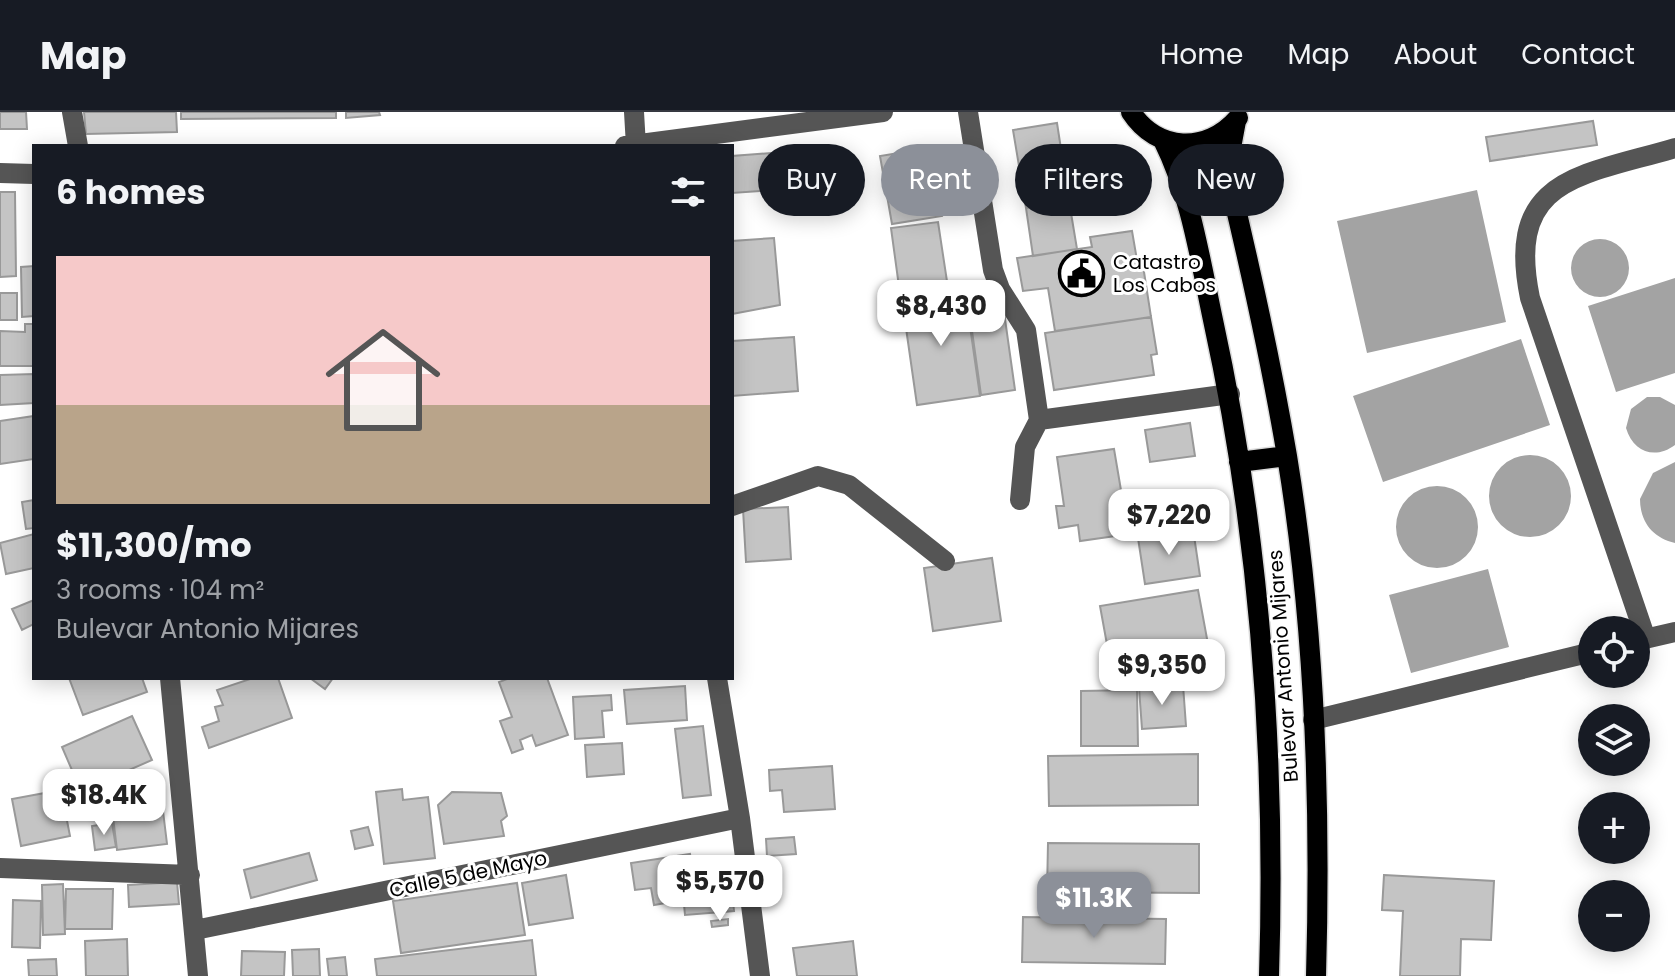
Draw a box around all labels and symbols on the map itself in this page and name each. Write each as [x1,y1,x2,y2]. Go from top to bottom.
place label: Catastro Los Cabos [1113,248,1216,299]
public building icon: Catastro Los Cabos [1058,250,1106,298]
pin: $8,430 [876,280,1006,348]
pin: $7,220 [1104,489,1234,557]
street label: Bulevar Antonio Mijares [1261,549,1305,783]
pin: $9,350 [1097,639,1227,707]
pin: $18.4K [39,769,169,837]
street label: Calle 5 de Mayo [387,844,549,904]
pin: $5,570 [655,855,785,923]
pin: $11.3K [1029,872,1159,940]

